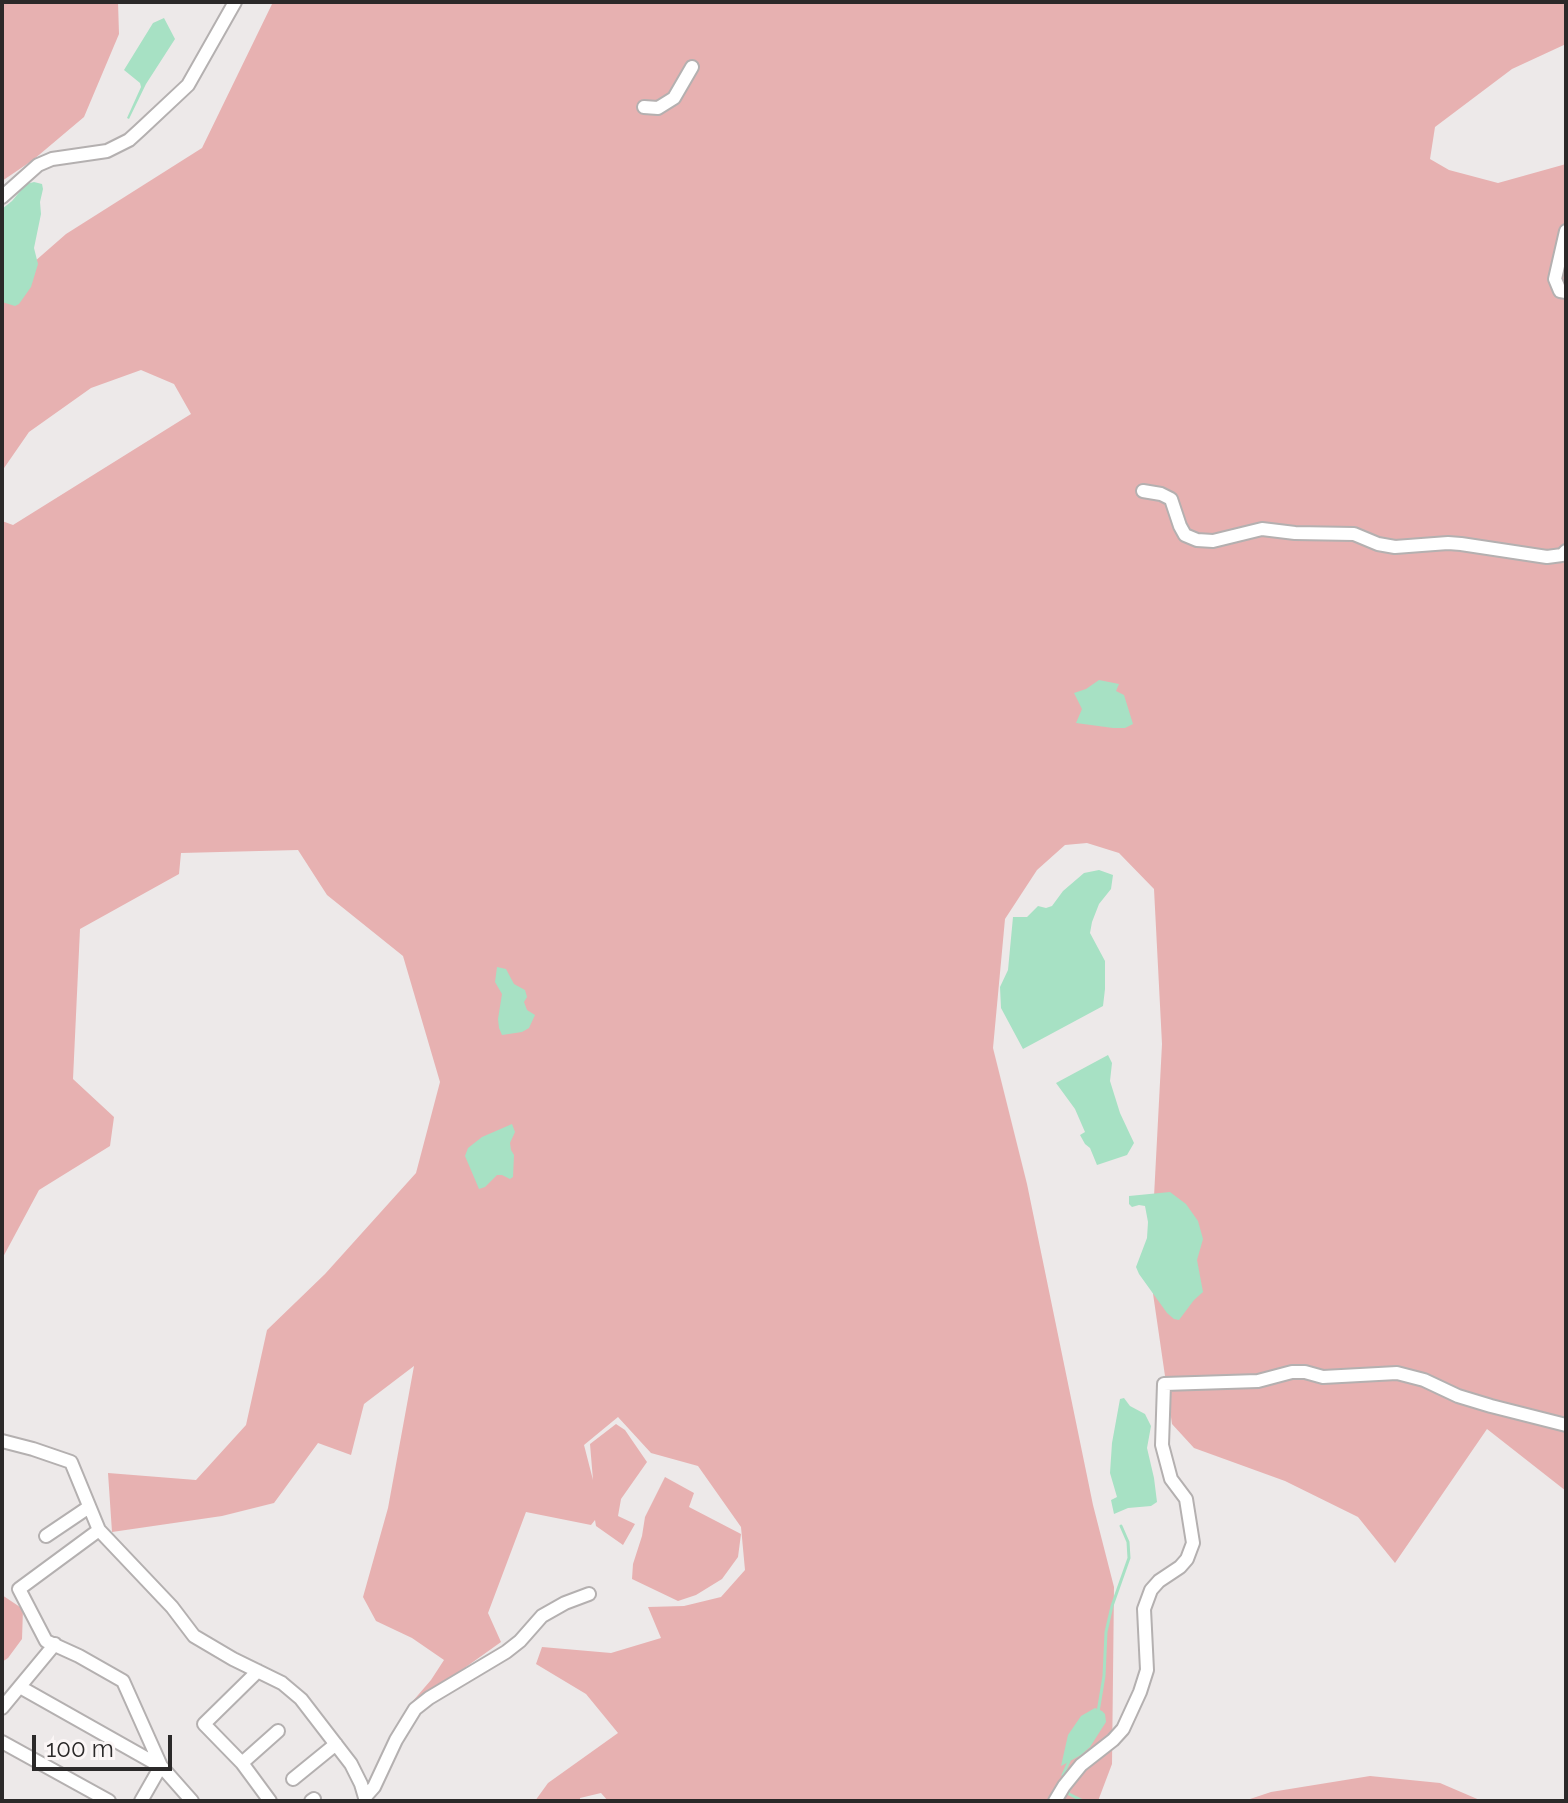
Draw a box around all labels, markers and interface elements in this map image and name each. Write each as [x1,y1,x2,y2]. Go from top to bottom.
scale bar [36,1719,176,1769]
text: 100 m [46,1734,114,1763]

